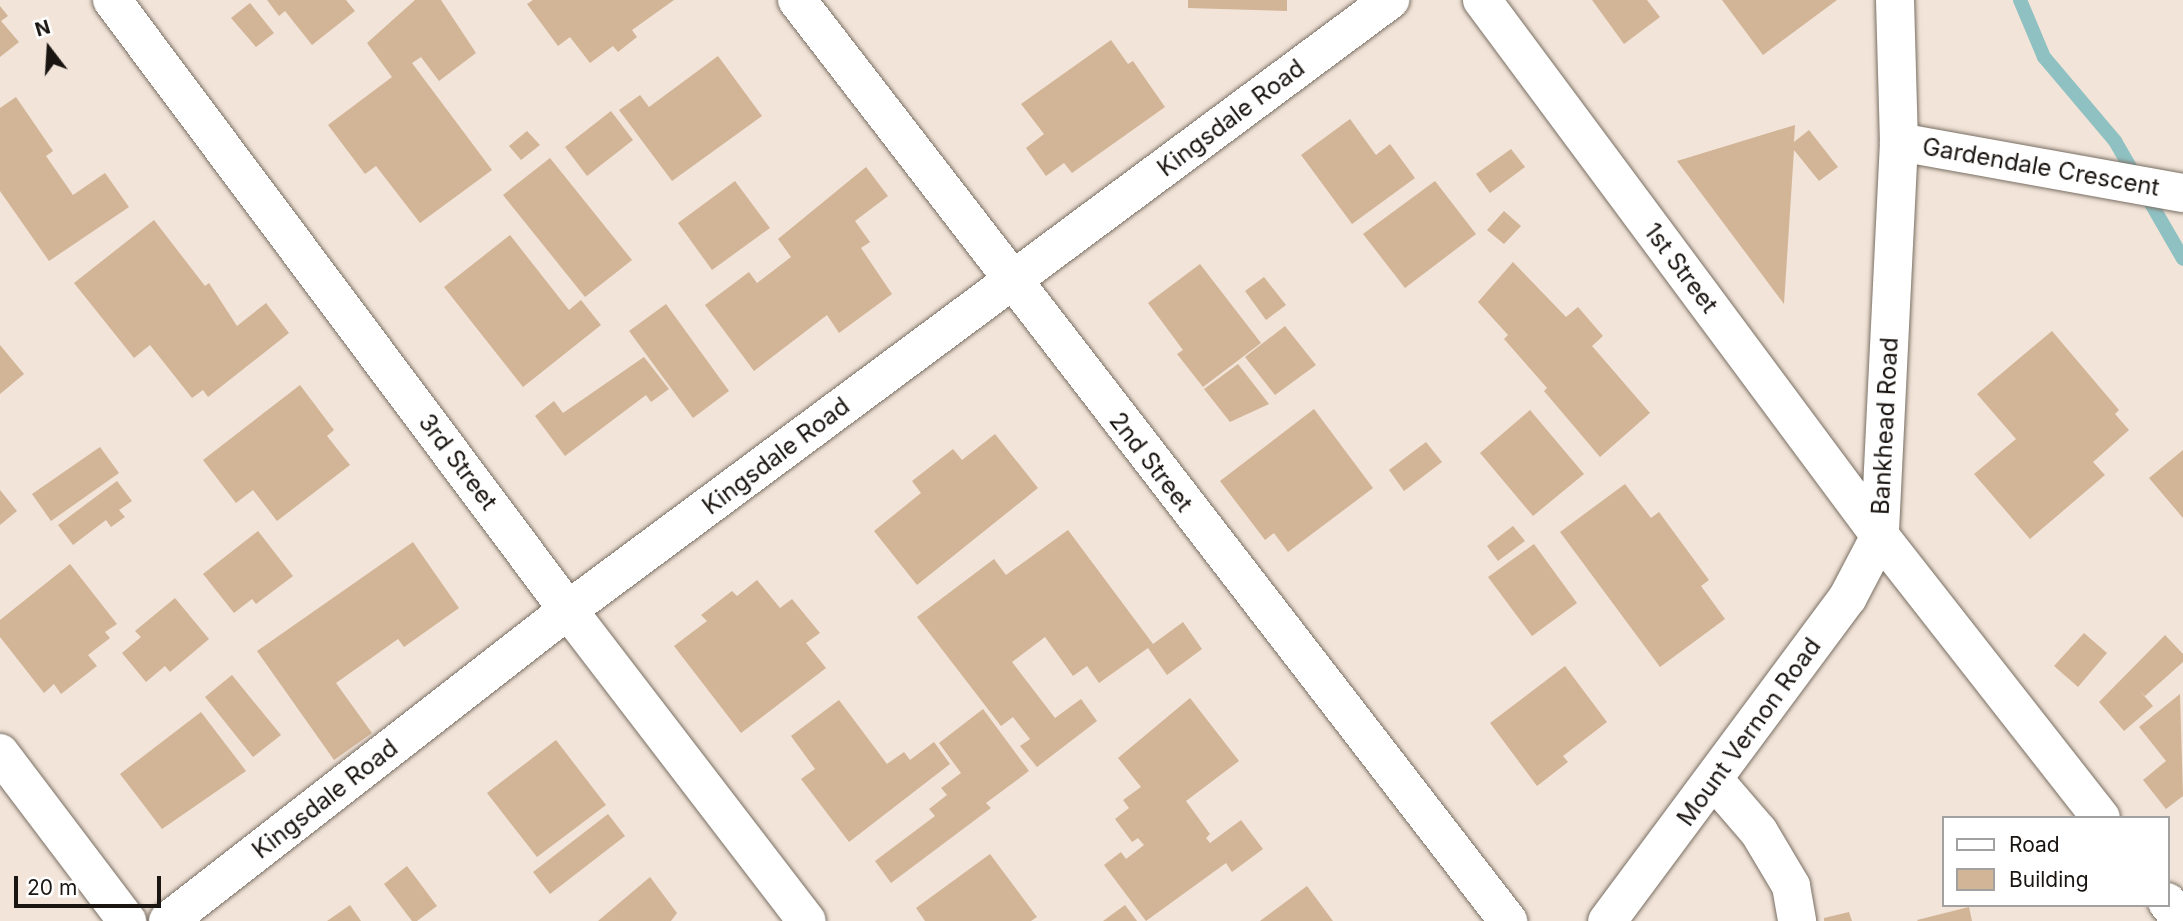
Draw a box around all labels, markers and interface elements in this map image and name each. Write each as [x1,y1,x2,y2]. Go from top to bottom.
north arrow [14,14,84,84]
text: N [32,15,53,42]
street label: Kingsdale Road [1152,53,1310,183]
street label: Gardendale Crescent [1920,132,2162,202]
street label: 1st Street [1638,218,1724,318]
street label: Bankhead Road [1866,336,1904,516]
street label: Kingsdale Road [697,391,855,521]
street label: 2nd Street [1103,407,1199,517]
street label: 3rd Street [413,408,503,516]
street label: Mount Vernon Road [1671,632,1827,832]
street label: Kingsdale Road [247,733,403,865]
legend [1941,816,2169,907]
text: Road [2009,832,2060,857]
scale bar [18,862,164,906]
text: Building [2009,867,2089,892]
text: 20 m [27,875,77,900]

